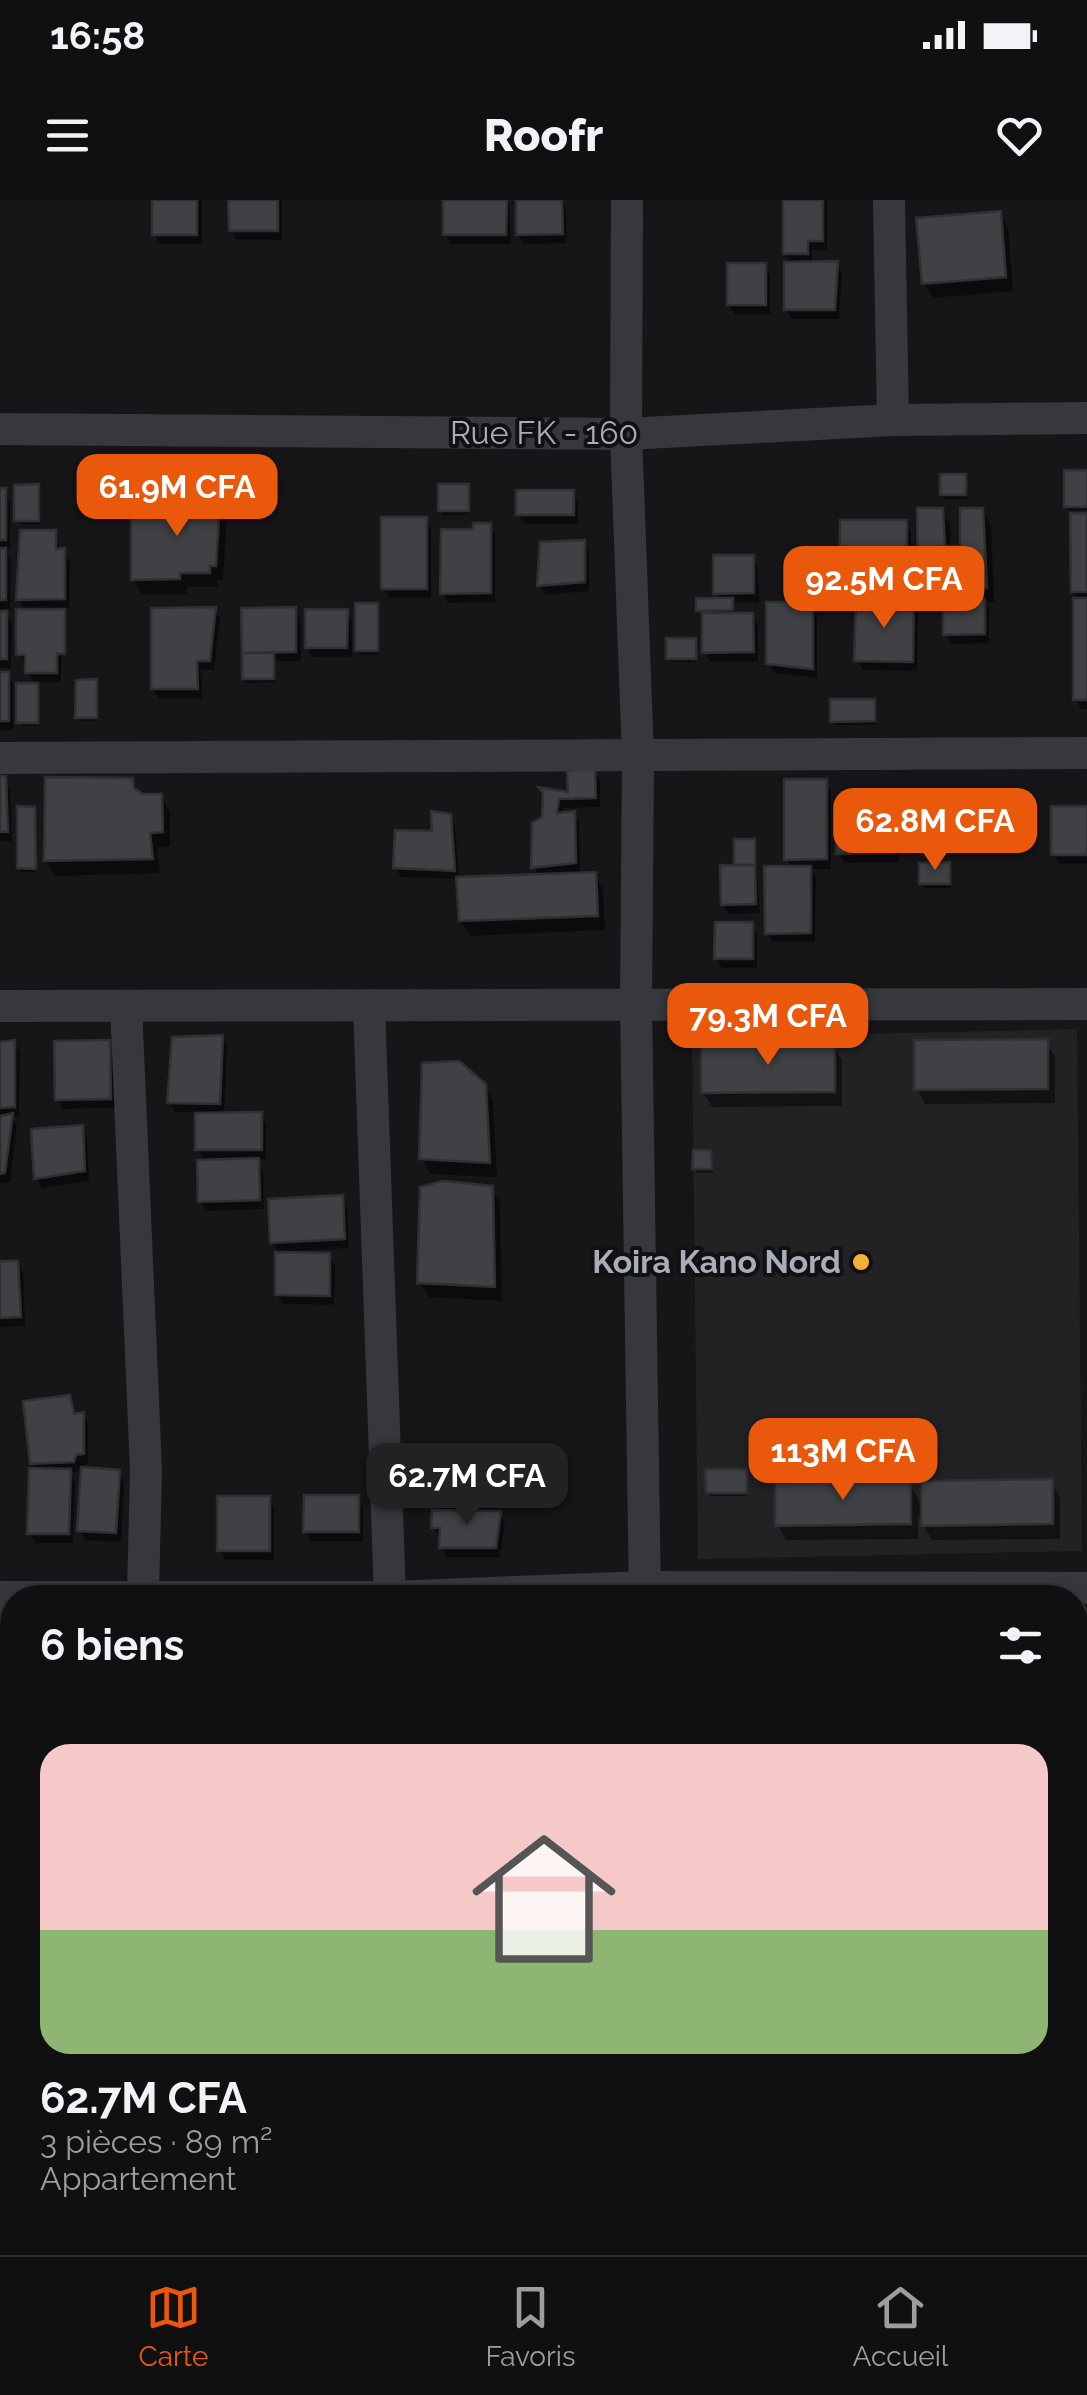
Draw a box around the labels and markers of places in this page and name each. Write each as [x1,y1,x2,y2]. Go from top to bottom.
pin: 61.9M CFA [63,454,291,539]
pin: 92.5M CFA [770,546,998,631]
pin: 62.8M CFA [821,788,1049,873]
pin: 79.3M CFA [654,983,882,1068]
place label: Koira Kano Nord [592,1243,841,1280]
marker: Koira Kano Nord [850,1251,872,1273]
pin: 113M CFA [740,1418,946,1503]
pin: 62.7M CFA [353,1443,581,1528]

